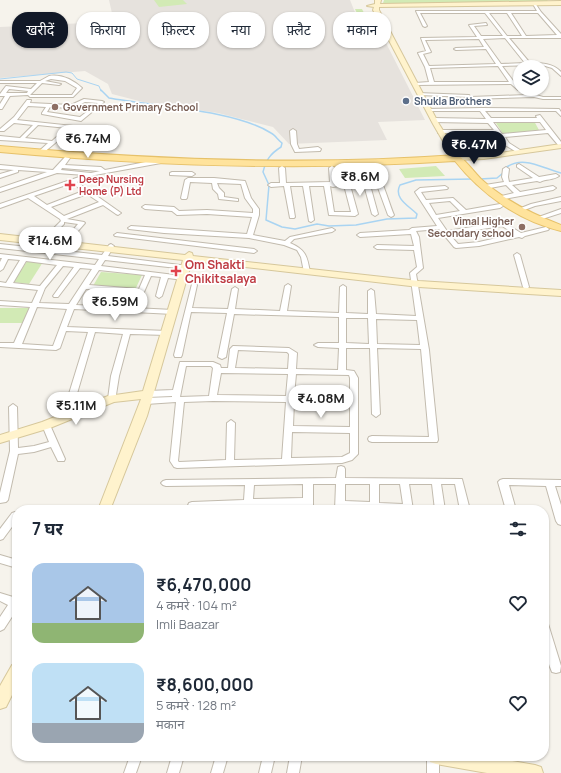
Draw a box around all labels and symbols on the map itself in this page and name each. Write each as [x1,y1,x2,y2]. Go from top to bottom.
place label: Shukla Brothers [414,94,492,108]
marker: Shukla Brothers [401,96,411,106]
place label: Government Primary School [63,100,198,114]
marker: Government Primary School [50,102,60,112]
pin: ₹6.74M [55,125,121,159]
pin: ₹6.47M [441,131,507,165]
pin: ₹8.6M [332,163,388,197]
place label: Deep Nursing Home (P) Ltd [79,172,144,198]
marker: Deep Nursing Home (P) Ltd [64,179,76,191]
place label: Vimal Higher Secondary school [428,214,514,240]
marker: Vimal Higher Secondary school [517,222,527,232]
pin: ₹14.6M [17,227,83,261]
place label: Om Shakti Chikitsalaya [185,256,257,287]
marker: Om Shakti Chikitsalaya [170,265,182,277]
pin: ₹6.59M [82,288,148,322]
pin: ₹4.08M [288,385,354,419]
pin: ₹5.11M [43,392,109,426]

